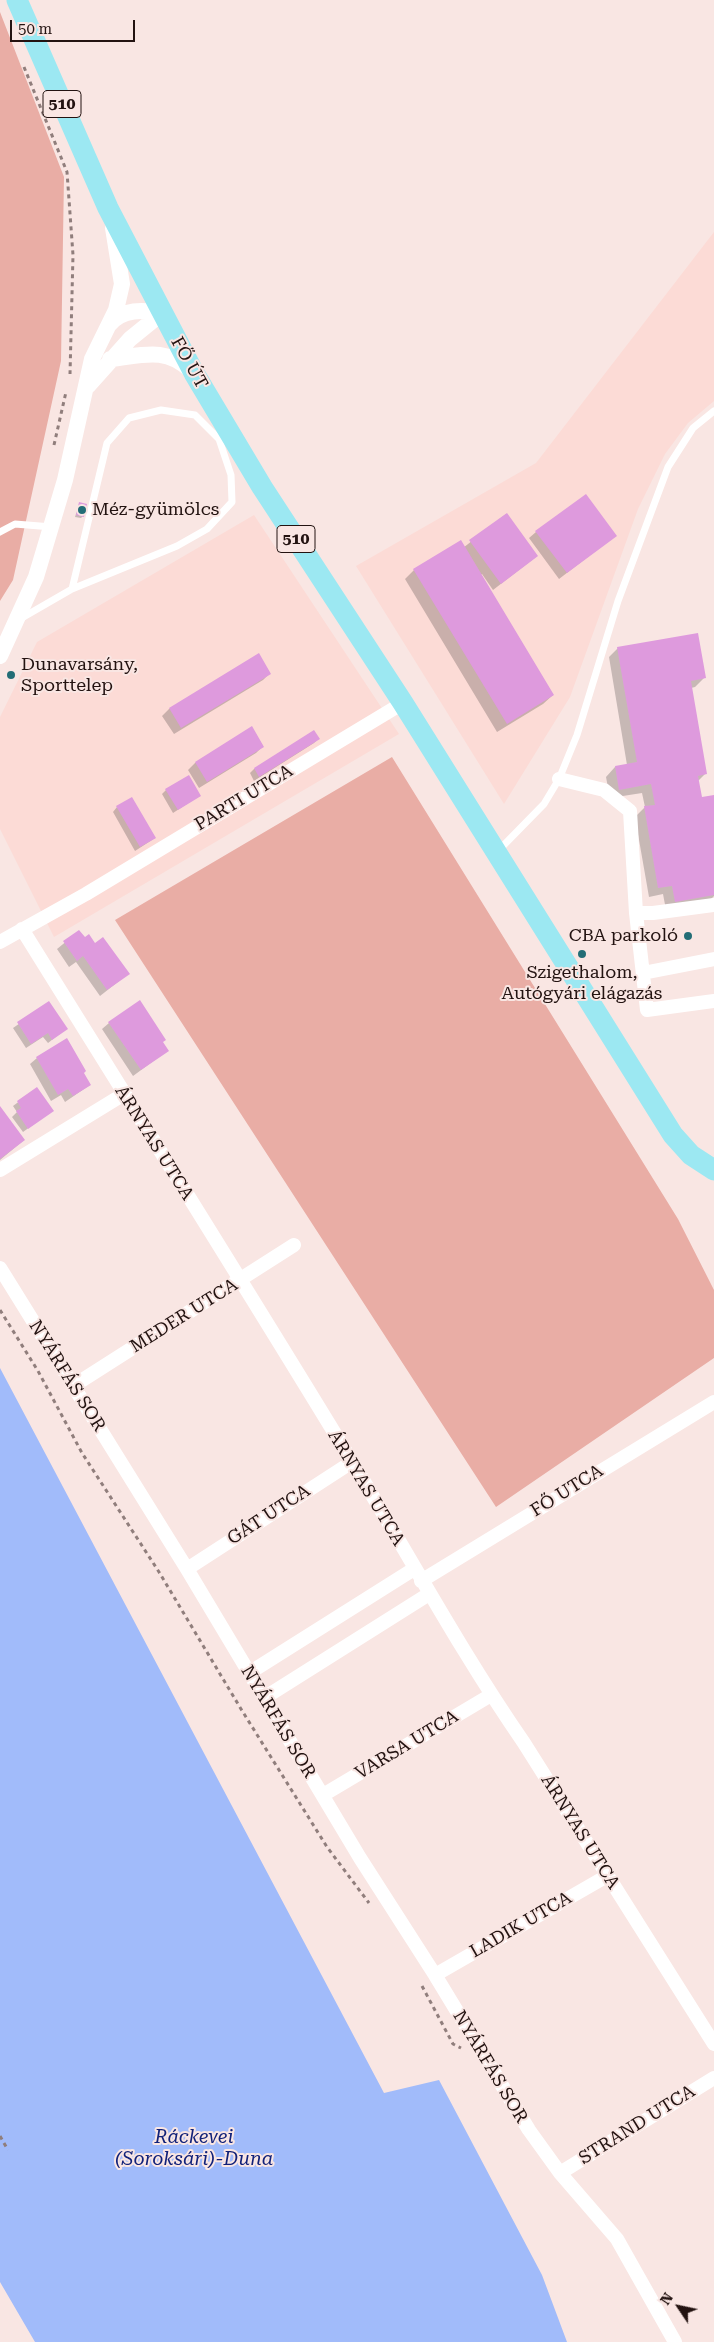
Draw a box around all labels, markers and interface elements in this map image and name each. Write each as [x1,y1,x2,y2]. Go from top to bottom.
scale bar [12,10,138,42]
text: 50 m [18,20,52,38]
road number: 510 [43,90,81,118]
street label: FŐ ÚT [166,333,212,393]
place label: Méz-gyümölcs [92,499,219,521]
marker: Méz-gyümölcs [76,504,88,516]
road number: 510 [277,526,315,552]
place label: Dunavarsány, Sporttelep [21,654,138,696]
marker: Dunavarsány, Sporttelep [5,669,17,681]
street label: PARTI UTCA [191,760,297,836]
place label: CBA parkoló [569,925,678,947]
marker: CBA parkoló [682,930,694,942]
marker: Szigethalom, Autógyári elágazás [576,948,588,960]
place label: Szigethalom, Autógyári elágazás [502,962,662,1004]
street label: ÁRNYAS UTCA [110,1082,198,1204]
street label: MEDER UTCA [126,1274,242,1358]
street label: NYÁRFÁS SOR [24,1316,110,1436]
street label: ÁRNYAS UTCA [323,1426,409,1550]
street label: FŐ UTCA [527,1460,607,1522]
street label: GÁT UTCA [224,1480,314,1550]
street label: NYÁRFÁS SOR [236,1662,320,1782]
street label: VARSA UTCA [352,1706,462,1784]
street label: ÁRNYAS UTCA [536,1771,624,1893]
street label: LADIK UTCA [466,1887,576,1963]
street label: NYÁRFÁS SOR [448,2007,532,2127]
street label: STRAND UTCA [575,2081,699,2169]
water label: Ráckevei (Soroksári)-Duna [115,2126,273,2170]
north arrow [654,2282,704,2332]
text: N [657,2290,676,2308]

